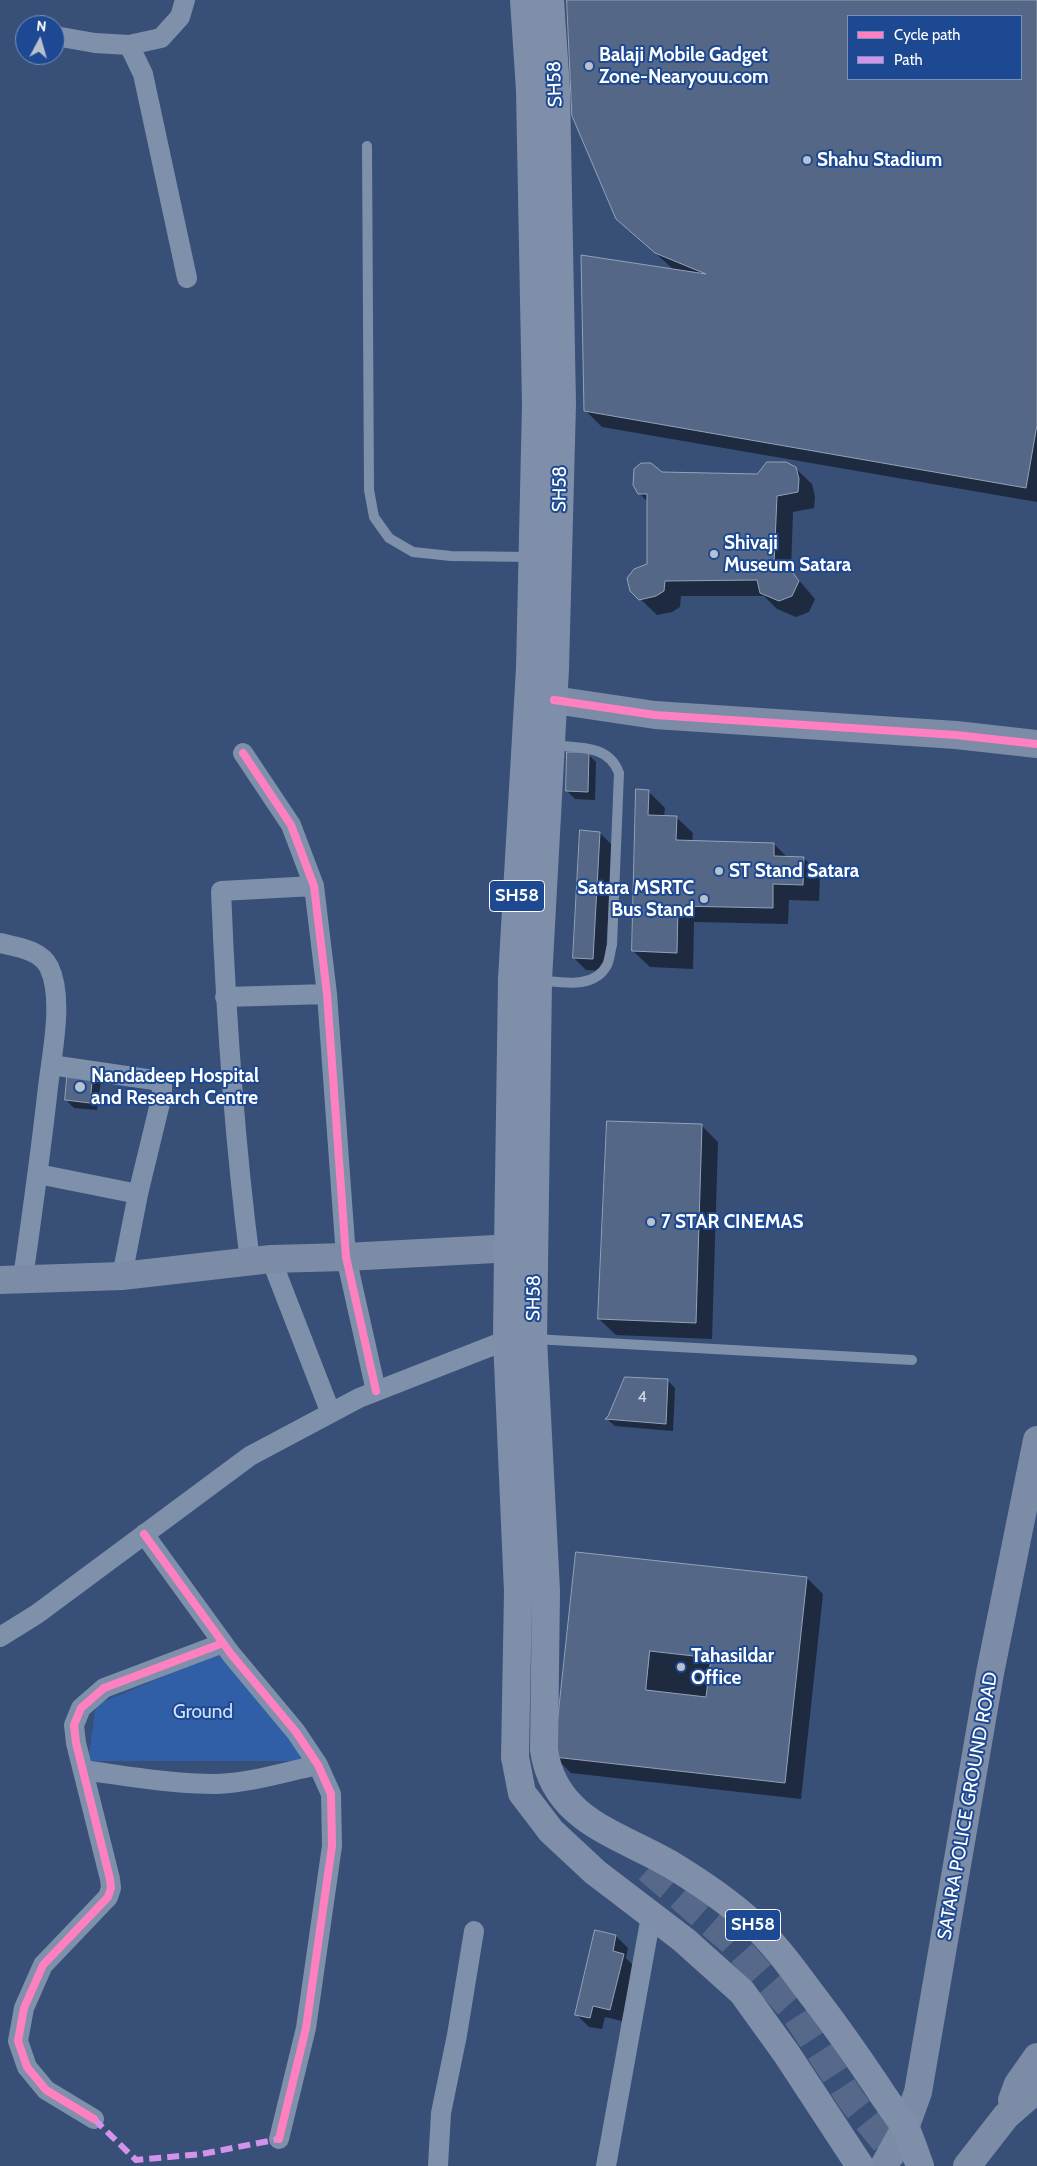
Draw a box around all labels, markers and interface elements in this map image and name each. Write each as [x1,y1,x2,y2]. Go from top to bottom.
north arrow [15,15,65,65]
legend [847,15,1022,80]
text: N [36,17,47,36]
text: Cycle path [894,26,960,44]
place label: Balaji Mobile Gadget Zone-Nearyouu.com [599,44,769,88]
text: Path [894,51,923,69]
street label: SH58 [543,60,567,108]
marker: Balaji Mobile Gadget Zone-Nearyouu.com [583,60,595,72]
place label: Shahu Stadium [817,149,942,171]
marker: Shahu Stadium [801,154,813,166]
street label: SH58 [548,466,572,512]
place label: Shivaji Museum Satara [724,532,851,576]
marker: Shivaji Museum Satara [708,548,720,560]
place label: ST Stand Satara [729,860,859,882]
marker: ST Stand Satara [713,865,725,877]
place label: Satara MSRTC Bus Stand [577,877,694,921]
road number: SH58 [490,880,544,911]
marker: Satara MSRTC Bus Stand [698,893,710,905]
place label: Nandadeep Hospital and Research Centre [91,1065,259,1109]
marker: Nandadeep Hospital and Research Centre [73,1080,87,1094]
place label: 7 STAR CINEMAS [661,1211,803,1233]
marker: 7 STAR CINEMAS [645,1216,657,1228]
street label: SH58 [522,1275,546,1321]
house number: 4 [637,1387,647,1407]
place label: Tahasildar Office [691,1645,774,1689]
marker: Tahasildar Office [675,1661,687,1673]
street label: SATARA POLICE GROUND ROAD [933,1670,1003,1942]
park label: Ground [173,1701,233,1723]
road number: SH58 [726,1910,780,1940]

